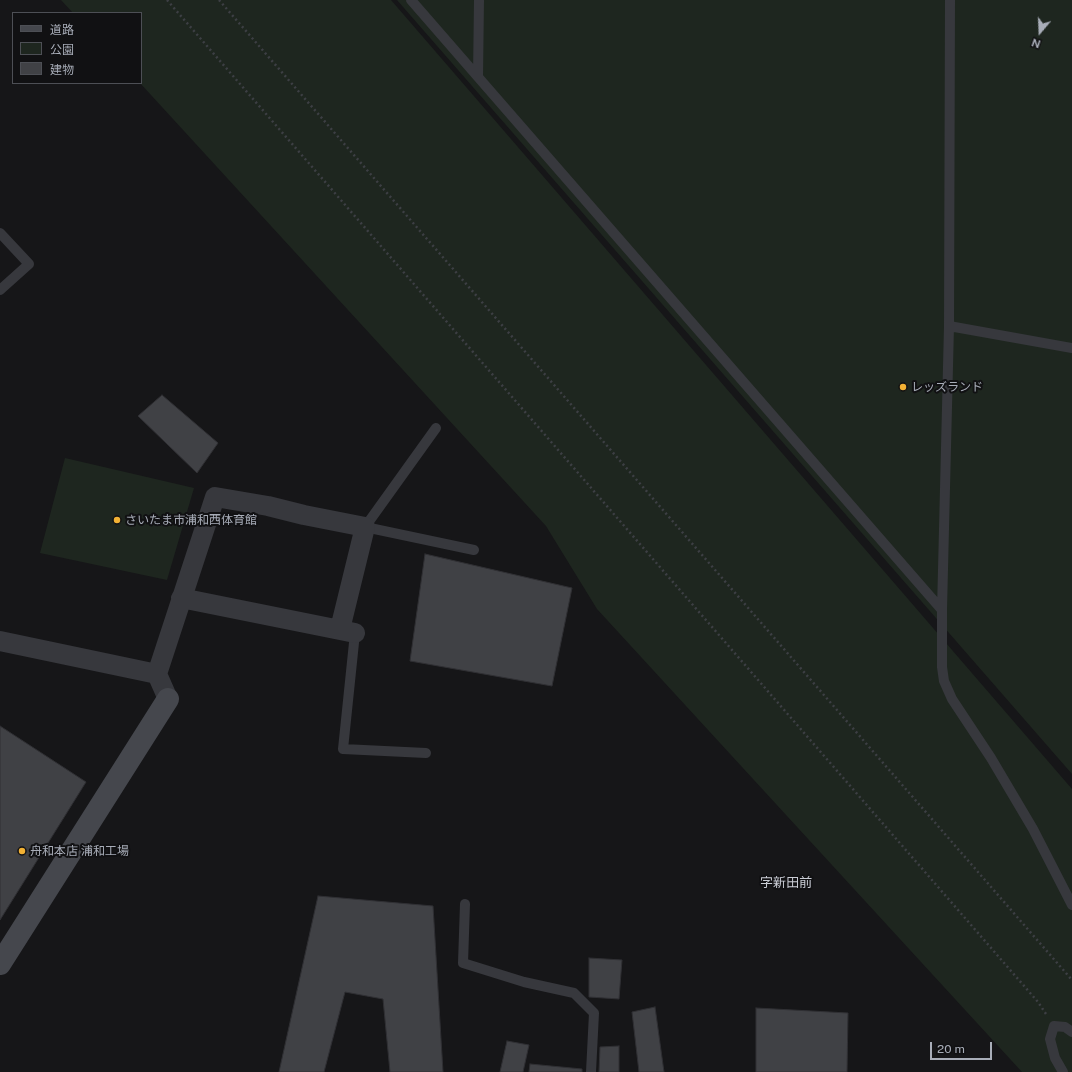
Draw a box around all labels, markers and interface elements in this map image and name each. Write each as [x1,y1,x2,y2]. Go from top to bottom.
legend [12,12,142,84]
north arrow [1020,12,1060,52]
text: 道路 [50,23,74,37]
text: N [1030,36,1042,50]
text: 公園 [50,43,74,57]
text: 建物 [50,63,74,77]
place label: レッズランド [911,380,983,394]
marker: レッズランド [898,382,908,392]
place label: さいたま市浦和西体育館 [125,513,257,527]
marker: さいたま市浦和西体育館 [112,515,122,525]
place label: 舟和本店 浦和工場 [30,844,129,858]
marker: 舟和本店 浦和工場 [17,846,27,856]
district label: 字新田前 [760,875,812,891]
scale bar [932,1034,994,1060]
text: 20 m [937,1042,965,1056]

